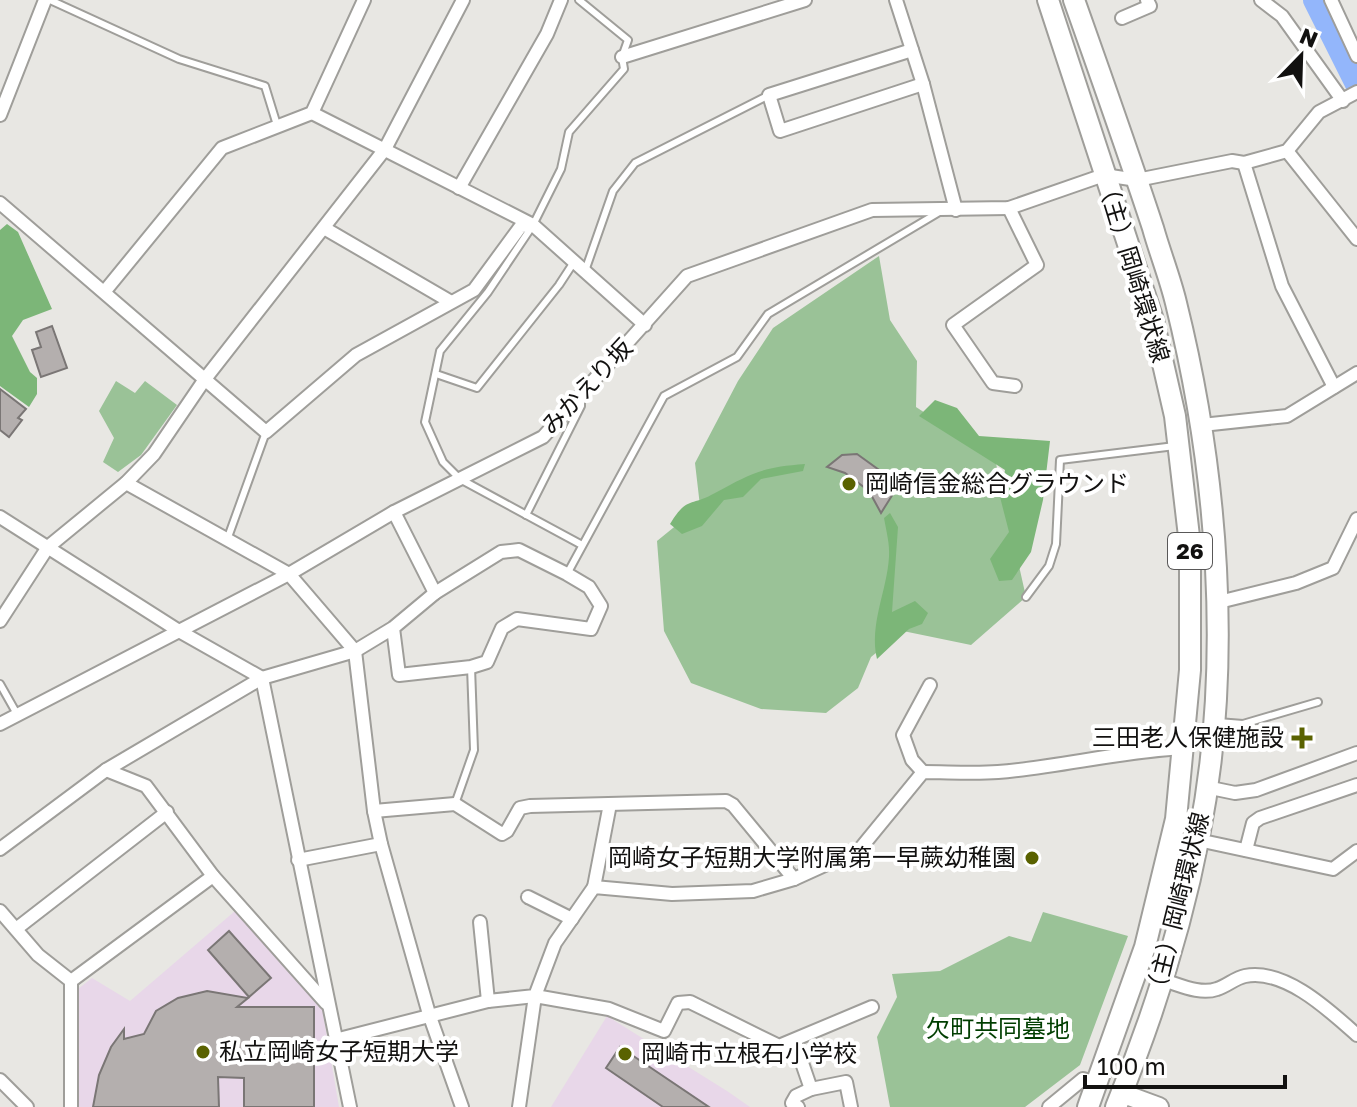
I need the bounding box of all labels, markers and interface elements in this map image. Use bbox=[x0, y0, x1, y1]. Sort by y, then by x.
north arrow bbox=[1261, 16, 1341, 96]
text: N bbox=[1296, 21, 1322, 53]
street label: （主）岡崎環状線 bbox=[1093, 174, 1176, 366]
street label: みかえり坂 bbox=[534, 332, 637, 440]
place label: 岡崎信金総合グラウンド bbox=[865, 468, 1129, 497]
marker: 岡崎信金総合グラウンド bbox=[840, 475, 858, 493]
road number: 26 bbox=[1168, 533, 1212, 569]
place label: 三田老人保健施設 bbox=[1092, 722, 1284, 751]
marker: 三田老人保健施設 bbox=[1291, 727, 1313, 749]
street label: （主）岡崎環状線 bbox=[1139, 809, 1214, 1002]
place label: 岡崎女子短期大学附属第一早蕨幼稚園 bbox=[608, 842, 1016, 871]
marker: 岡崎女子短期大学附属第一早蕨幼稚園 bbox=[1023, 849, 1041, 867]
park label: 欠町共同墓地 bbox=[926, 1013, 1070, 1042]
place label: 私立岡崎女子短期大学 bbox=[219, 1036, 459, 1065]
place label: 岡崎市立根石小学校 bbox=[641, 1038, 857, 1067]
scale bar bbox=[1085, 1039, 1285, 1089]
marker: 私立岡崎女子短期大学 bbox=[194, 1043, 212, 1061]
marker: 岡崎市立根石小学校 bbox=[616, 1045, 634, 1063]
text: 100 m bbox=[1097, 1051, 1166, 1080]

